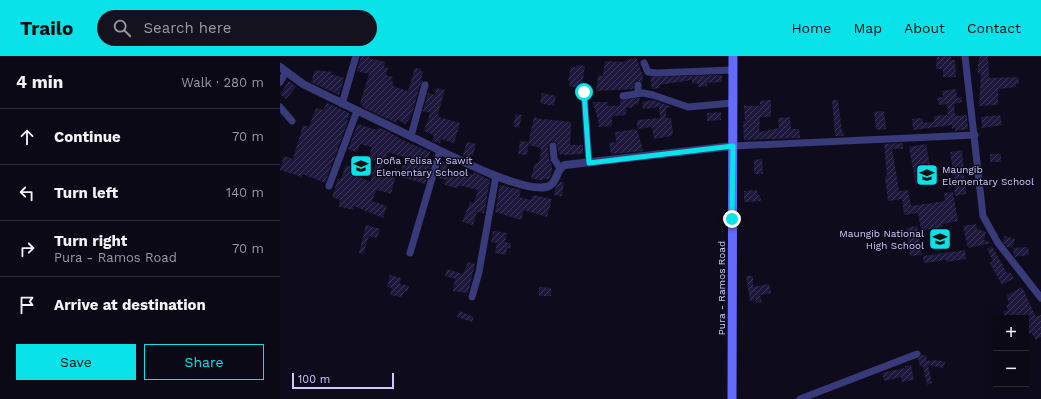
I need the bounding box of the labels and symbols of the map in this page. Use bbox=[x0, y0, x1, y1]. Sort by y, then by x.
route start bbox=[575, 83, 593, 101]
school or university icon: Doña Felisa Y. Sawit Elementary School bbox=[348, 153, 374, 179]
place label: Doña Felisa Y. Sawit Elementary School bbox=[376, 155, 473, 178]
school or university icon: Maungib Elementary School bbox=[914, 162, 940, 188]
place label: Maungib Elementary School bbox=[942, 164, 1034, 187]
route end bbox=[723, 210, 741, 228]
school or university icon: Maungib National High School bbox=[927, 226, 953, 252]
place label: Maungib National High School bbox=[839, 228, 924, 251]
street label: Pura - Ramos Road bbox=[716, 241, 727, 335]
scale bar bbox=[292, 371, 394, 390]

